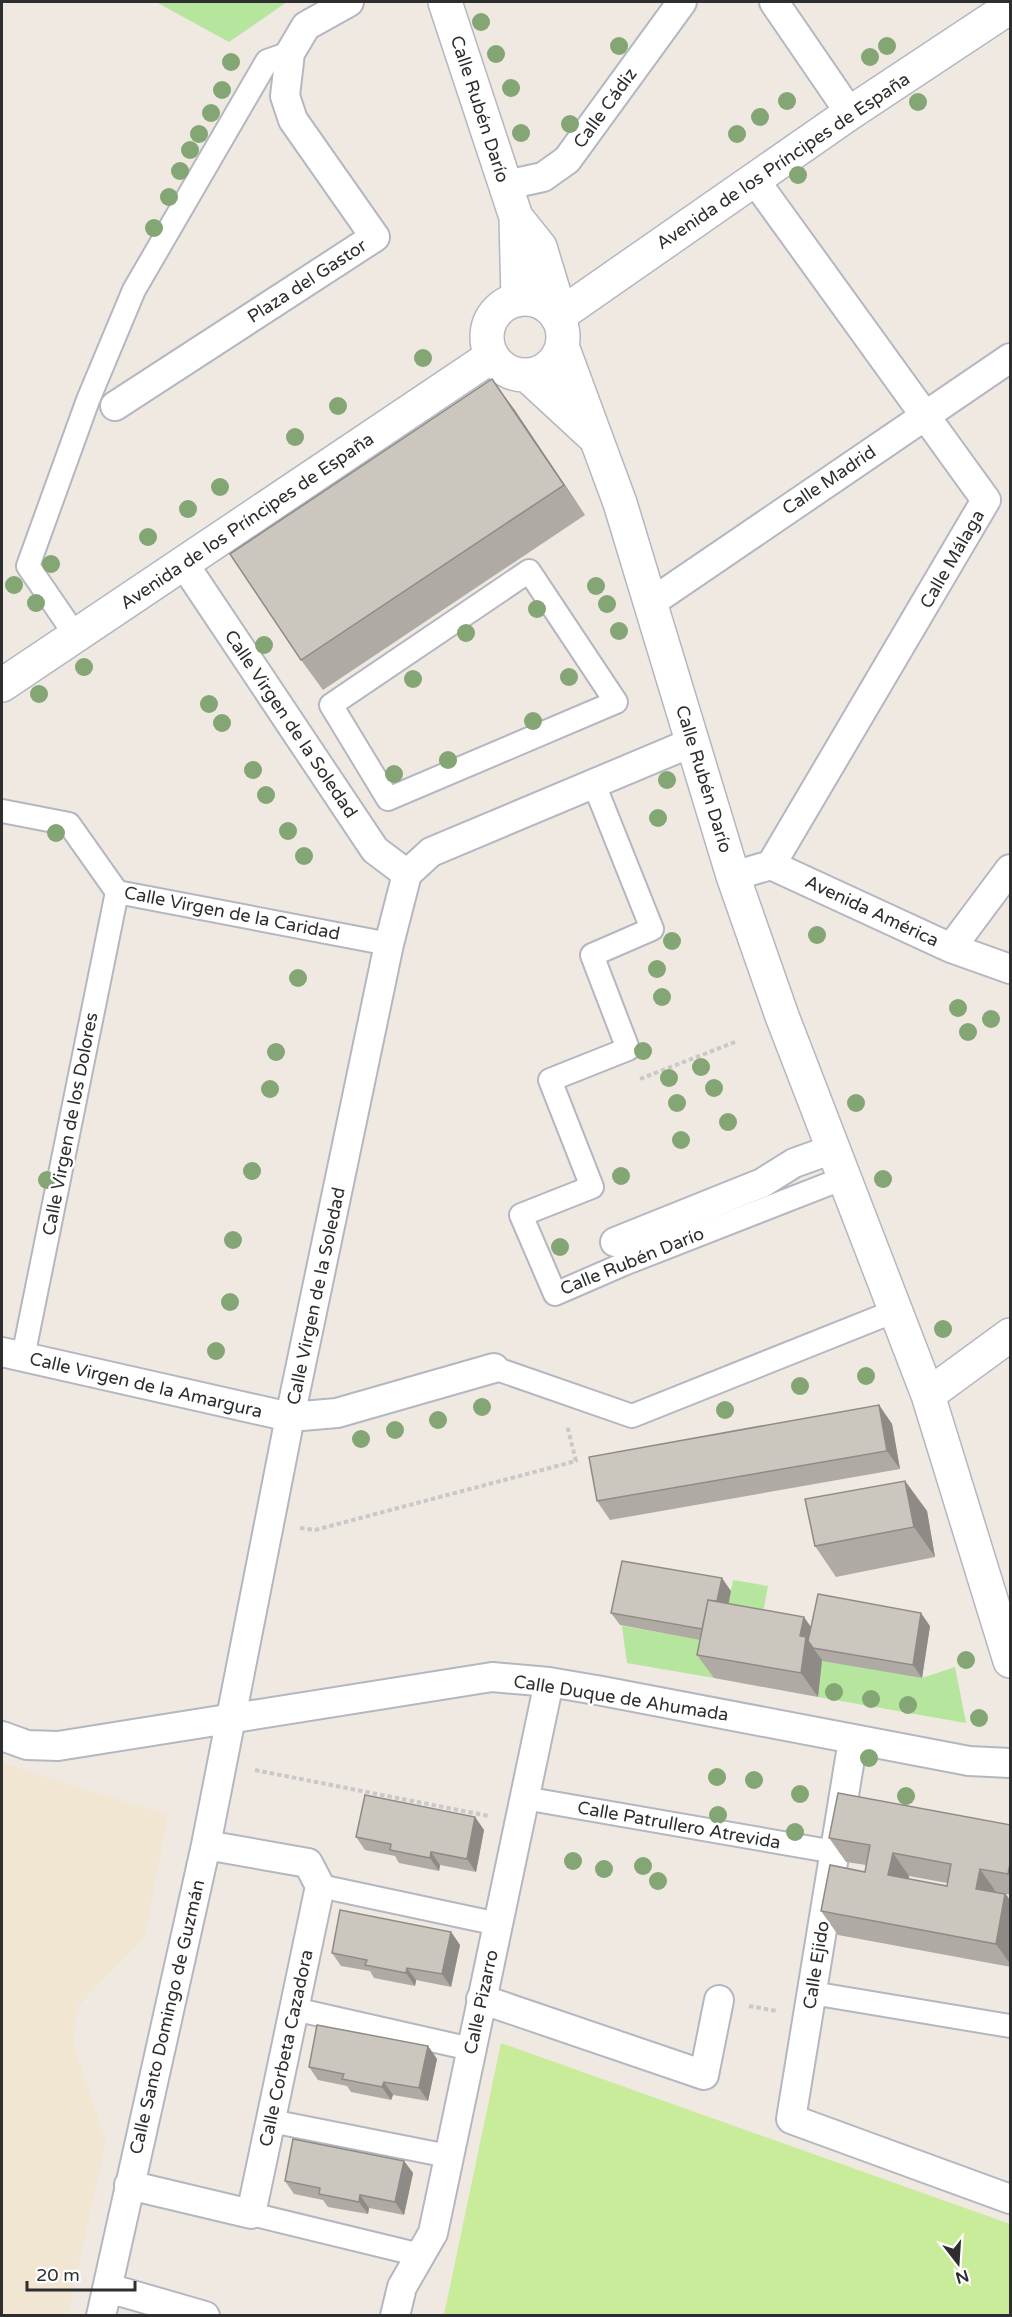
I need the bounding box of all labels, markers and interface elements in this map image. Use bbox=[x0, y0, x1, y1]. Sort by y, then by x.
street label: Calle Rubén Darío bbox=[446, 33, 514, 185]
street label: Calle Cádiz bbox=[569, 64, 642, 152]
street label: Avenida de los Príncipes de España bbox=[652, 68, 914, 254]
street label: Plaza del Gastor bbox=[243, 234, 371, 328]
street label: Avenida de los Príncipes de España bbox=[116, 428, 378, 614]
street label: Calle Madrid bbox=[778, 441, 880, 519]
street label: Calle Málaga bbox=[915, 506, 989, 612]
street label: Calle Virgen de la Soledad bbox=[220, 626, 362, 822]
street label: Calle Rubén Darío bbox=[671, 703, 737, 856]
street label: Avenida América bbox=[802, 870, 942, 952]
street label: Calle Virgen de la Caridad bbox=[122, 881, 342, 945]
street label: Calle Virgen de los Dolores bbox=[38, 1010, 102, 1238]
street label: Calle Virgen de la Soledad bbox=[282, 1185, 350, 1407]
street label: Calle Rubén Darío bbox=[557, 1222, 707, 1300]
street label: Calle Virgen de la Amargura bbox=[27, 1347, 265, 1423]
street label: Calle Duque de Ahumada bbox=[512, 1670, 730, 1726]
street label: Calle Patrullero Atrevida bbox=[576, 1796, 782, 1854]
street label: Calle Santo Domingo de Guzmán bbox=[125, 1878, 209, 2156]
street label: Calle Ejido bbox=[798, 1919, 834, 2011]
street label: Calle Corbeta Cazadora bbox=[254, 1948, 318, 2148]
street label: Calle Pizarro bbox=[459, 1948, 503, 2056]
north arrow bbox=[928, 2233, 988, 2293]
scale bar bbox=[27, 2254, 135, 2292]
text: 20 m bbox=[36, 2264, 80, 2286]
text: N bbox=[953, 2265, 971, 2288]

